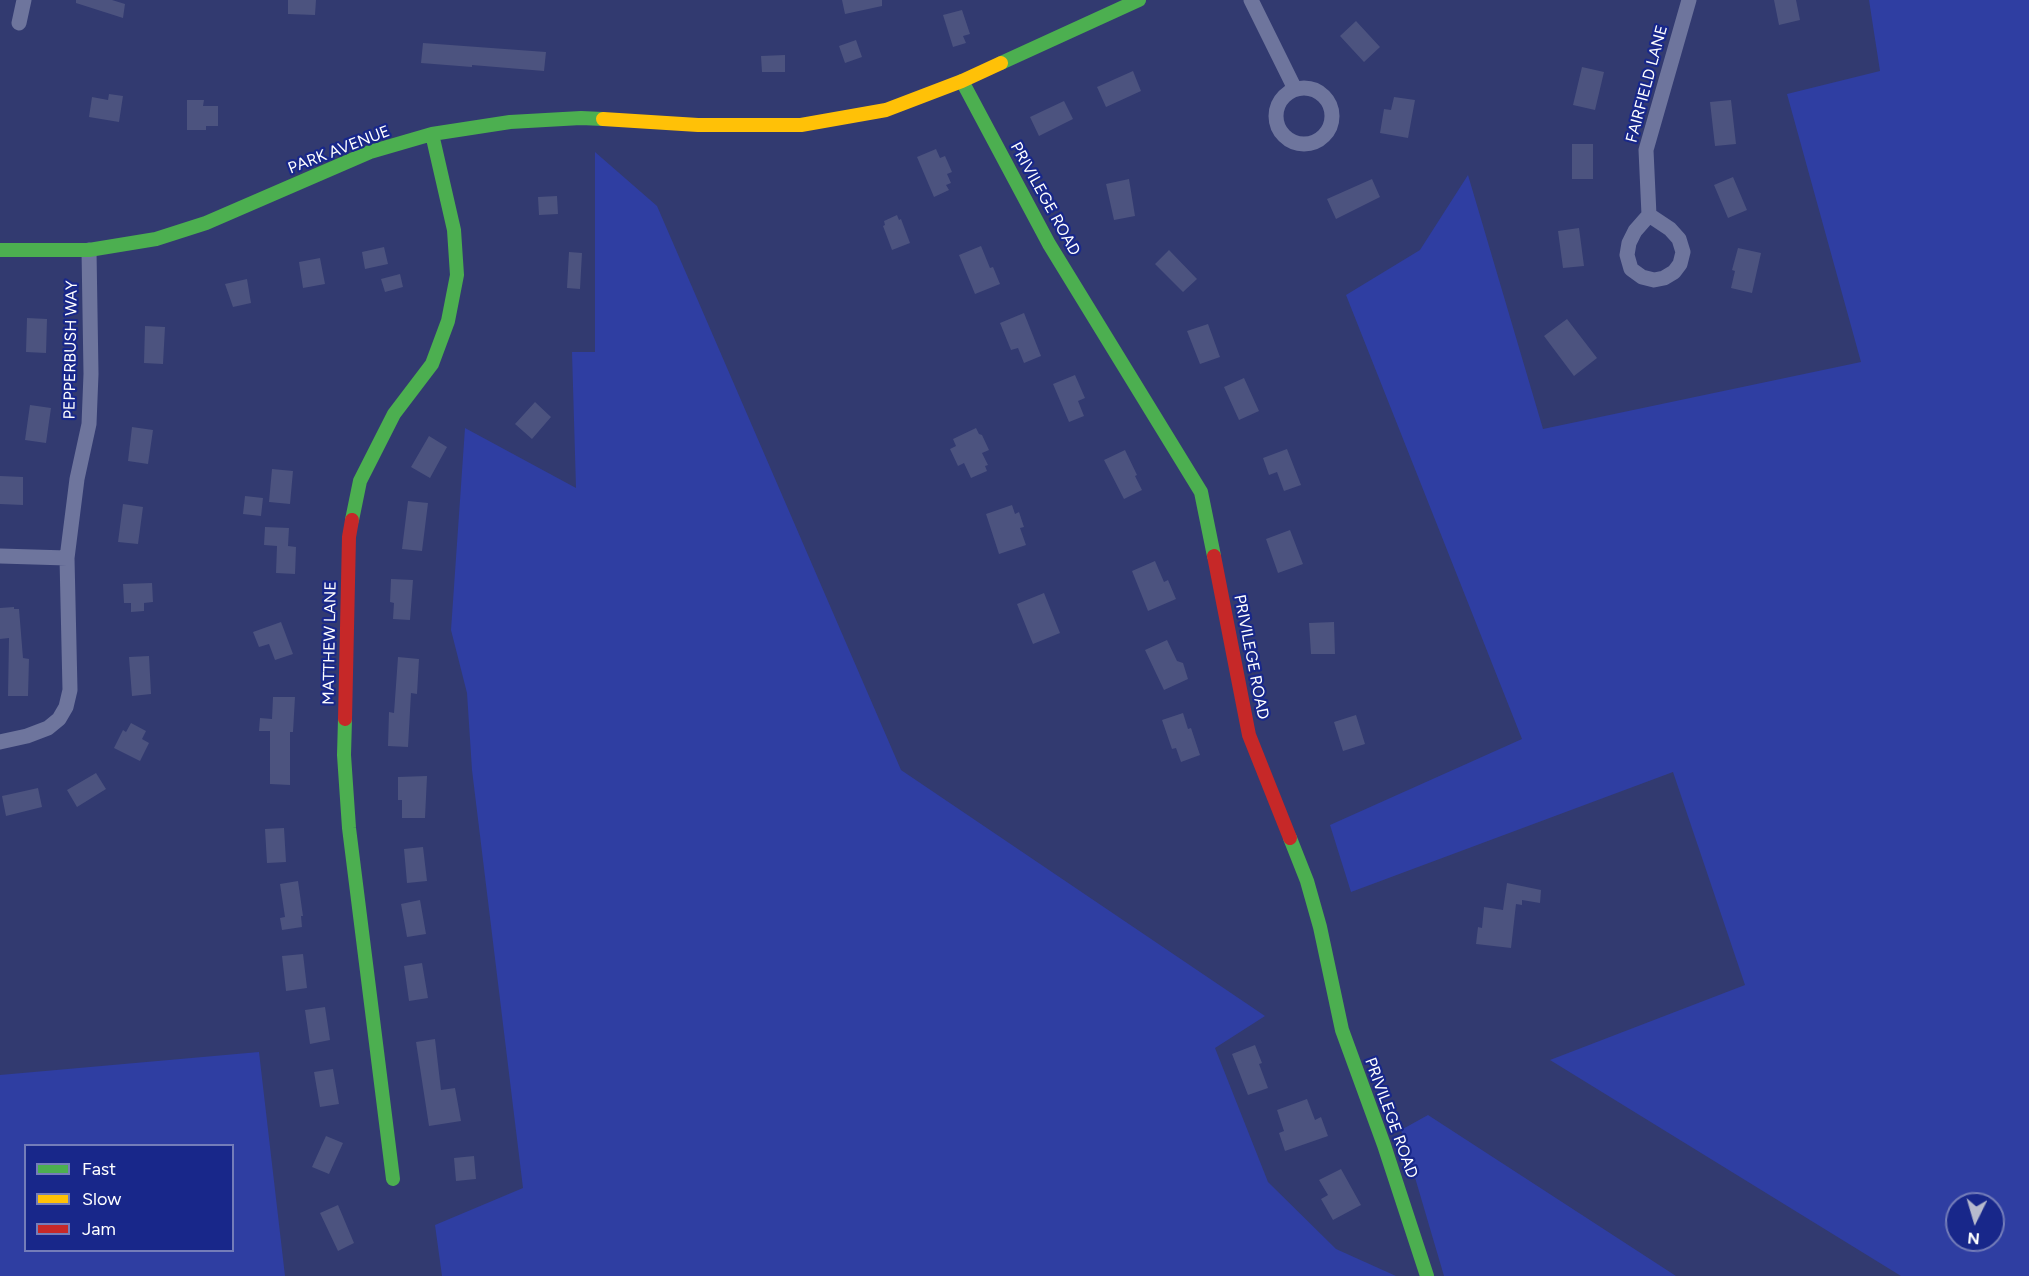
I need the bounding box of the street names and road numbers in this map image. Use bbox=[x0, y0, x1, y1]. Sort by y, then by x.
street label: FAIRFIELD LANE bbox=[1622, 23, 1672, 145]
street label: PARK AVENUE bbox=[285, 122, 393, 178]
street label: PRIVILEGE ROAD bbox=[1006, 139, 1084, 259]
street label: PEPPERBUSH WAY bbox=[60, 280, 82, 420]
street label: MATTHEW LANE bbox=[319, 581, 341, 705]
street label: PRIVILEGE ROAD bbox=[1229, 593, 1273, 721]
street label: PRIVILEGE ROAD bbox=[1360, 1055, 1422, 1181]

